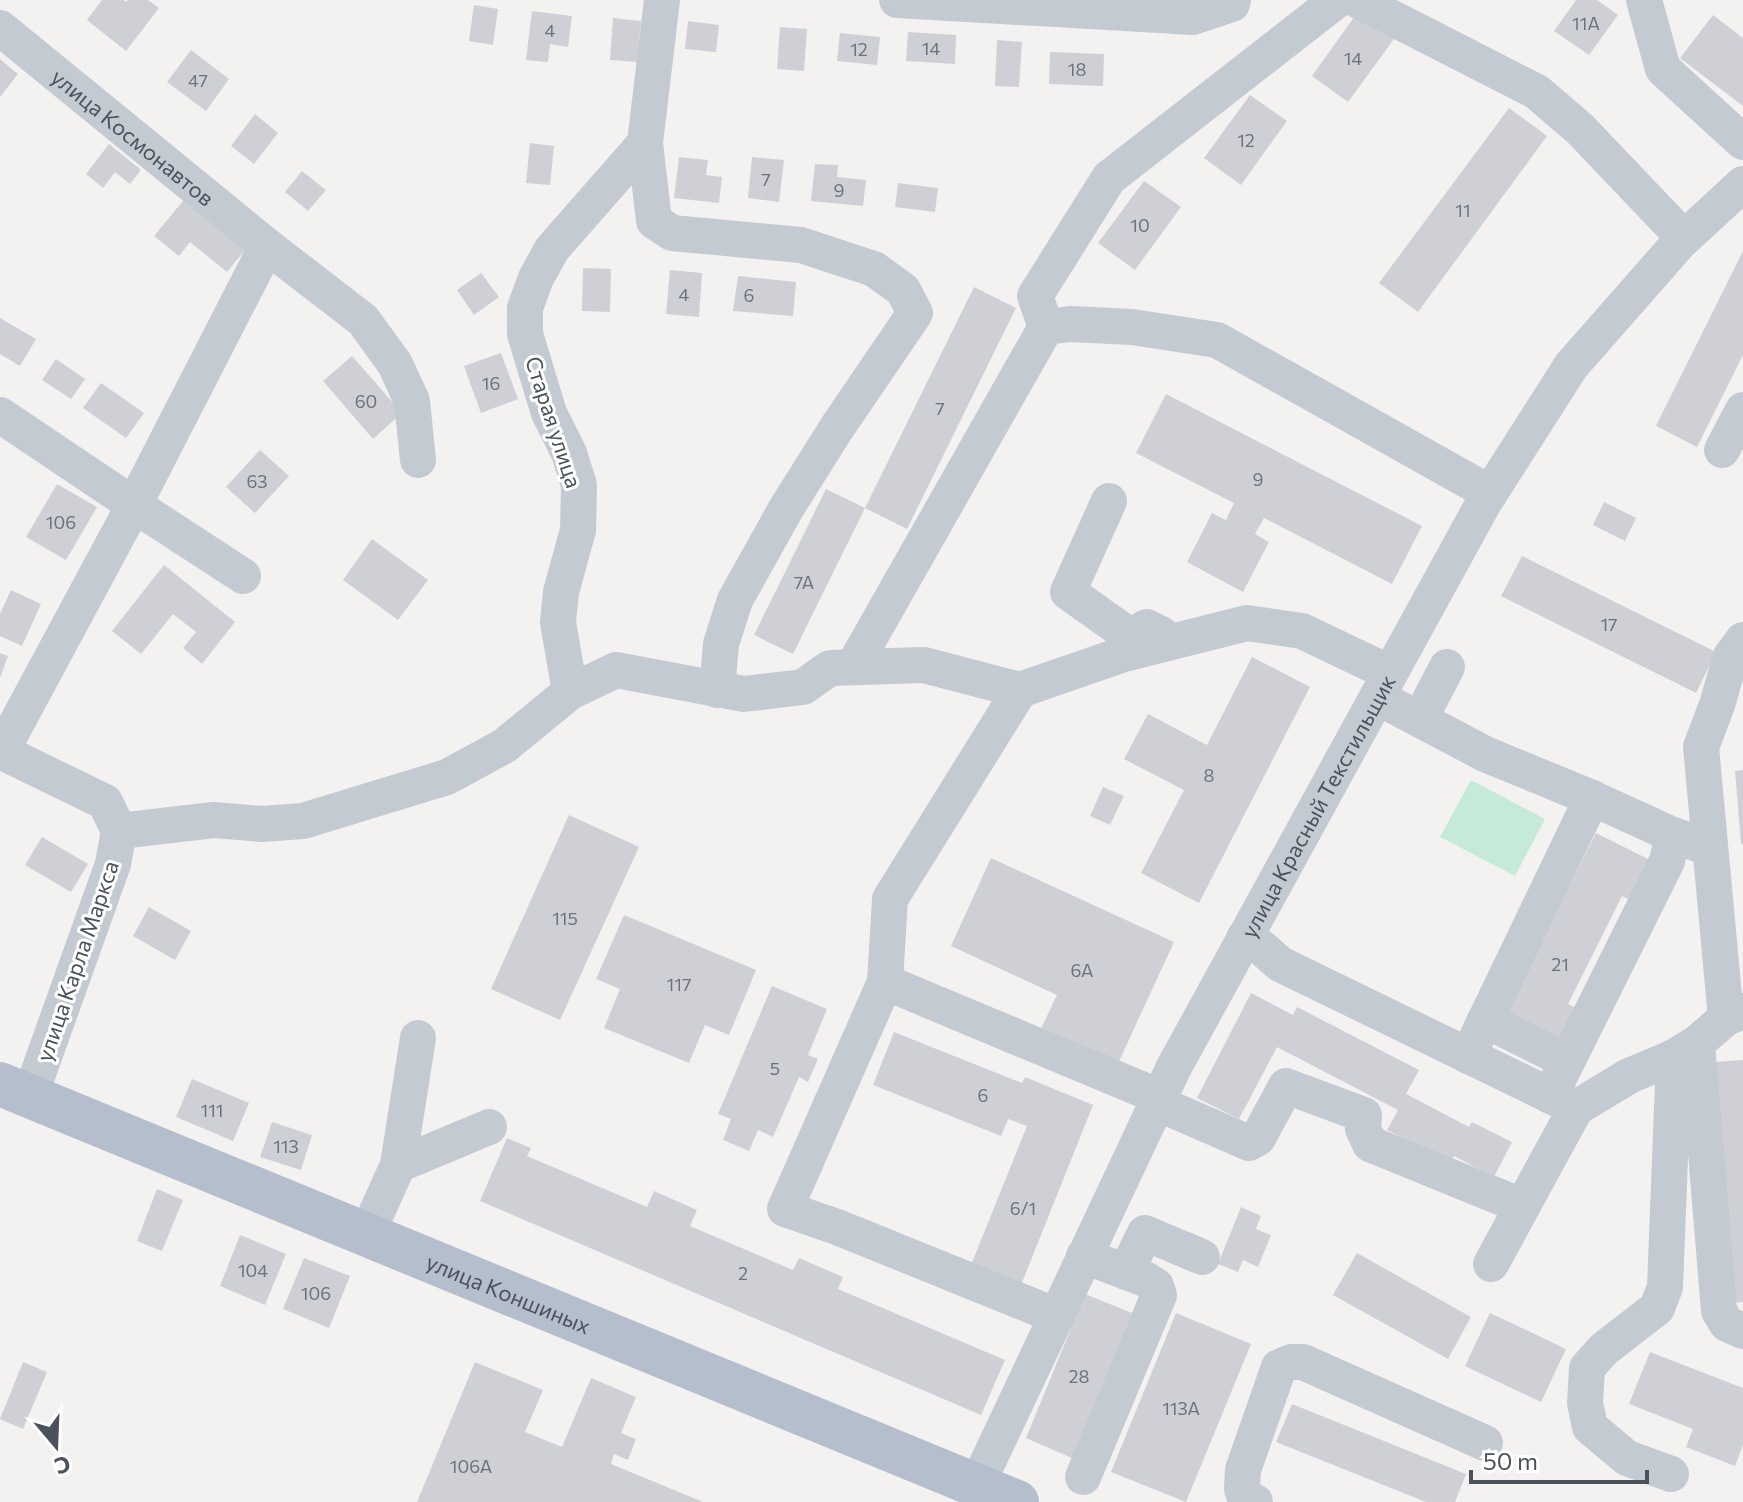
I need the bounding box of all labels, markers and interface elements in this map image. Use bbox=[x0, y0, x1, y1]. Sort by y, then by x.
house number: 11А bbox=[1572, 12, 1600, 34]
house number: 4 bbox=[545, 19, 556, 41]
house number: 14 bbox=[922, 37, 940, 59]
house number: 12 bbox=[850, 38, 868, 60]
house number: 14 bbox=[1344, 47, 1362, 69]
house number: 18 bbox=[1068, 58, 1086, 80]
street label: улица Космонавтов bbox=[47, 62, 220, 211]
house number: 47 bbox=[188, 69, 208, 91]
house number: 12 bbox=[1237, 129, 1255, 151]
house number: 7 bbox=[761, 168, 771, 190]
house number: 9 bbox=[834, 179, 844, 201]
house number: 11 bbox=[1455, 199, 1471, 221]
house number: 10 bbox=[1130, 214, 1150, 236]
house number: 4 bbox=[679, 283, 690, 305]
house number: 6 bbox=[744, 284, 754, 306]
street label: Старая улица bbox=[520, 353, 588, 491]
house number: 16 bbox=[482, 372, 500, 394]
house number: 60 bbox=[355, 390, 377, 412]
house number: 7 bbox=[935, 397, 945, 419]
house number: 9 bbox=[1253, 468, 1263, 490]
house number: 63 bbox=[246, 470, 268, 492]
house number: 106 bbox=[46, 511, 76, 533]
house number: 7А bbox=[794, 571, 814, 593]
house number: 17 bbox=[1600, 613, 1618, 635]
street label: улица Красный Текстильщик bbox=[1234, 669, 1400, 942]
house number: 8 bbox=[1204, 764, 1215, 786]
street label: улица Карла Маркса bbox=[30, 857, 124, 1065]
house number: 115 bbox=[552, 907, 578, 929]
house number: 21 bbox=[1551, 953, 1569, 975]
house number: 6А bbox=[1071, 959, 1093, 981]
house number: 117 bbox=[667, 973, 691, 995]
house number: 5 bbox=[770, 1057, 780, 1079]
house number: 6 bbox=[978, 1084, 988, 1106]
house number: 111 bbox=[200, 1099, 224, 1121]
house number: 113 bbox=[273, 1135, 299, 1157]
house number: 6/1 bbox=[1010, 1197, 1036, 1219]
street label: улица Коншиных bbox=[423, 1247, 595, 1339]
house number: 104 bbox=[238, 1259, 268, 1281]
house number: 2 bbox=[738, 1262, 748, 1284]
house number: 106 bbox=[301, 1282, 331, 1304]
house number: 28 bbox=[1069, 1365, 1090, 1387]
house number: 113А bbox=[1162, 1397, 1200, 1419]
north arrow bbox=[16, 1406, 96, 1486]
scale bar bbox=[1471, 1434, 1647, 1484]
text: 50 m bbox=[1483, 1446, 1538, 1475]
text: С bbox=[51, 1450, 74, 1481]
house number: 106А bbox=[450, 1455, 492, 1477]

